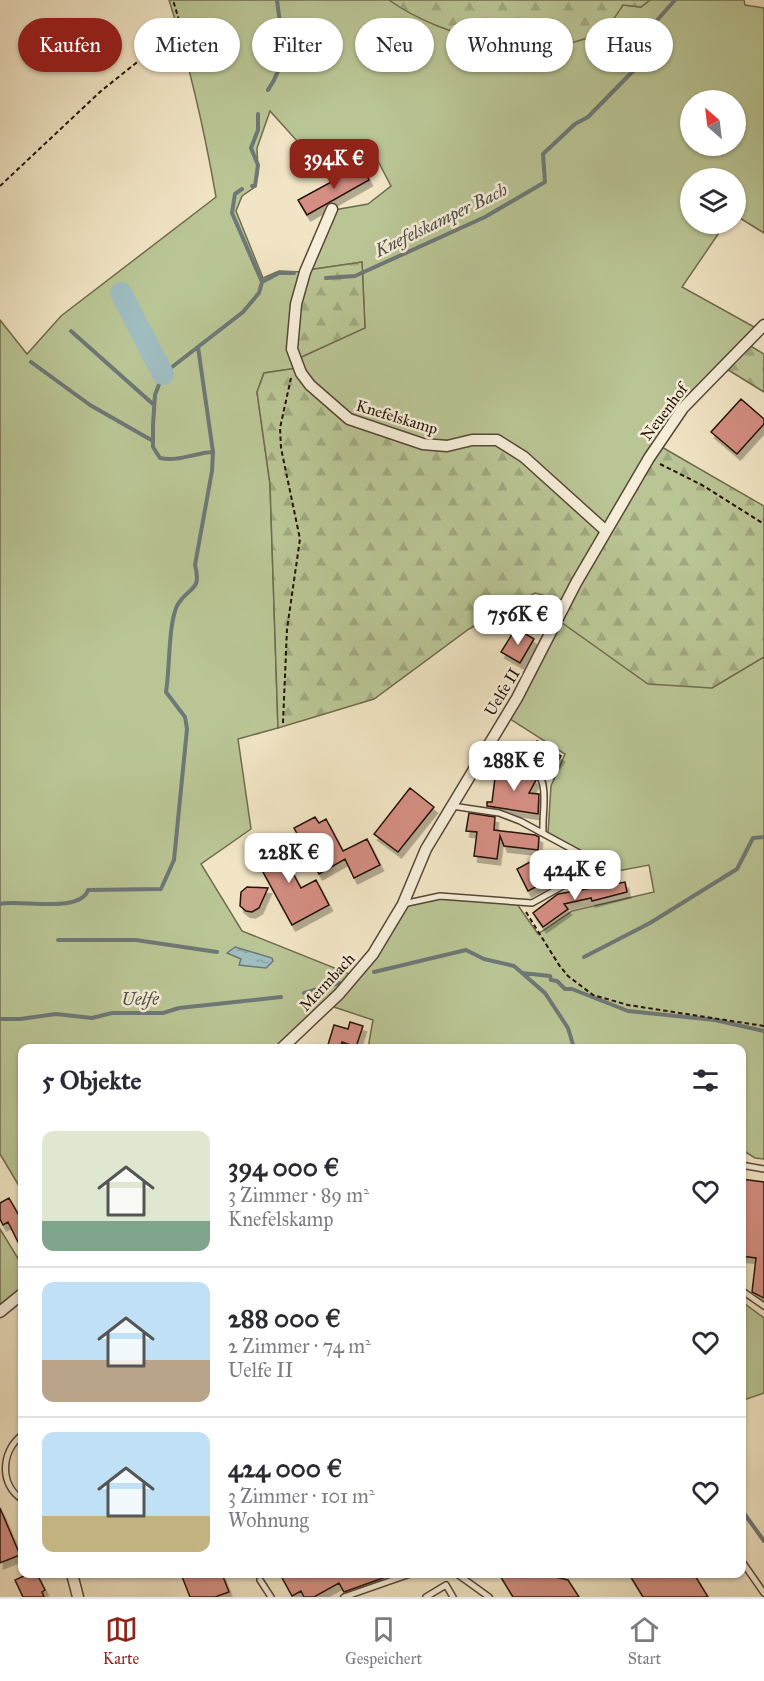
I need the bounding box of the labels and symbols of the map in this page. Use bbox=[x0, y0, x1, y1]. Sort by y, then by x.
north arrow bbox=[680, 90, 746, 156]
pin: 394K € bbox=[285, 139, 383, 190]
water label: Knefelskamper Bach bbox=[370, 178, 512, 263]
street label: Neuenhof bbox=[636, 378, 693, 444]
street label: Knefelskamp bbox=[354, 396, 440, 438]
pin: 756K € bbox=[469, 595, 567, 646]
street label: Uelfe II bbox=[480, 665, 524, 719]
pin: 288K € bbox=[465, 741, 563, 792]
pin: 228K € bbox=[240, 833, 338, 884]
pin: 424K € bbox=[526, 850, 624, 901]
street label: Mermbach bbox=[295, 949, 359, 1015]
water label: Uelfe bbox=[121, 988, 160, 1010]

